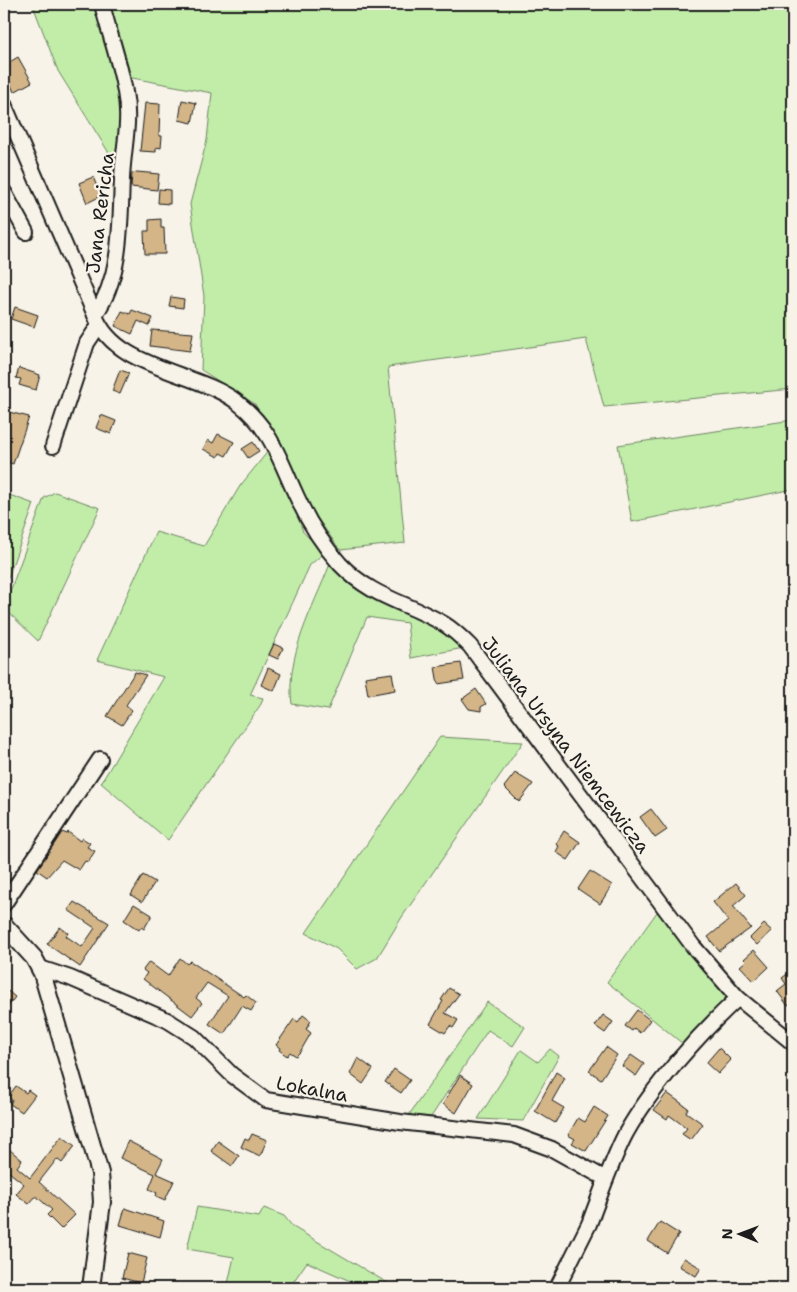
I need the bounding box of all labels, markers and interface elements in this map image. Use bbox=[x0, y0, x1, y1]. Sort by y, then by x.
street label: Jana Rericha bbox=[80, 151, 120, 275]
street label: Juliana Ursyna Niemcewicza bbox=[476, 632, 656, 858]
street label: Lokalna bbox=[274, 1070, 350, 1108]
north arrow bbox=[714, 1210, 764, 1260]
text: N bbox=[718, 1228, 736, 1239]

